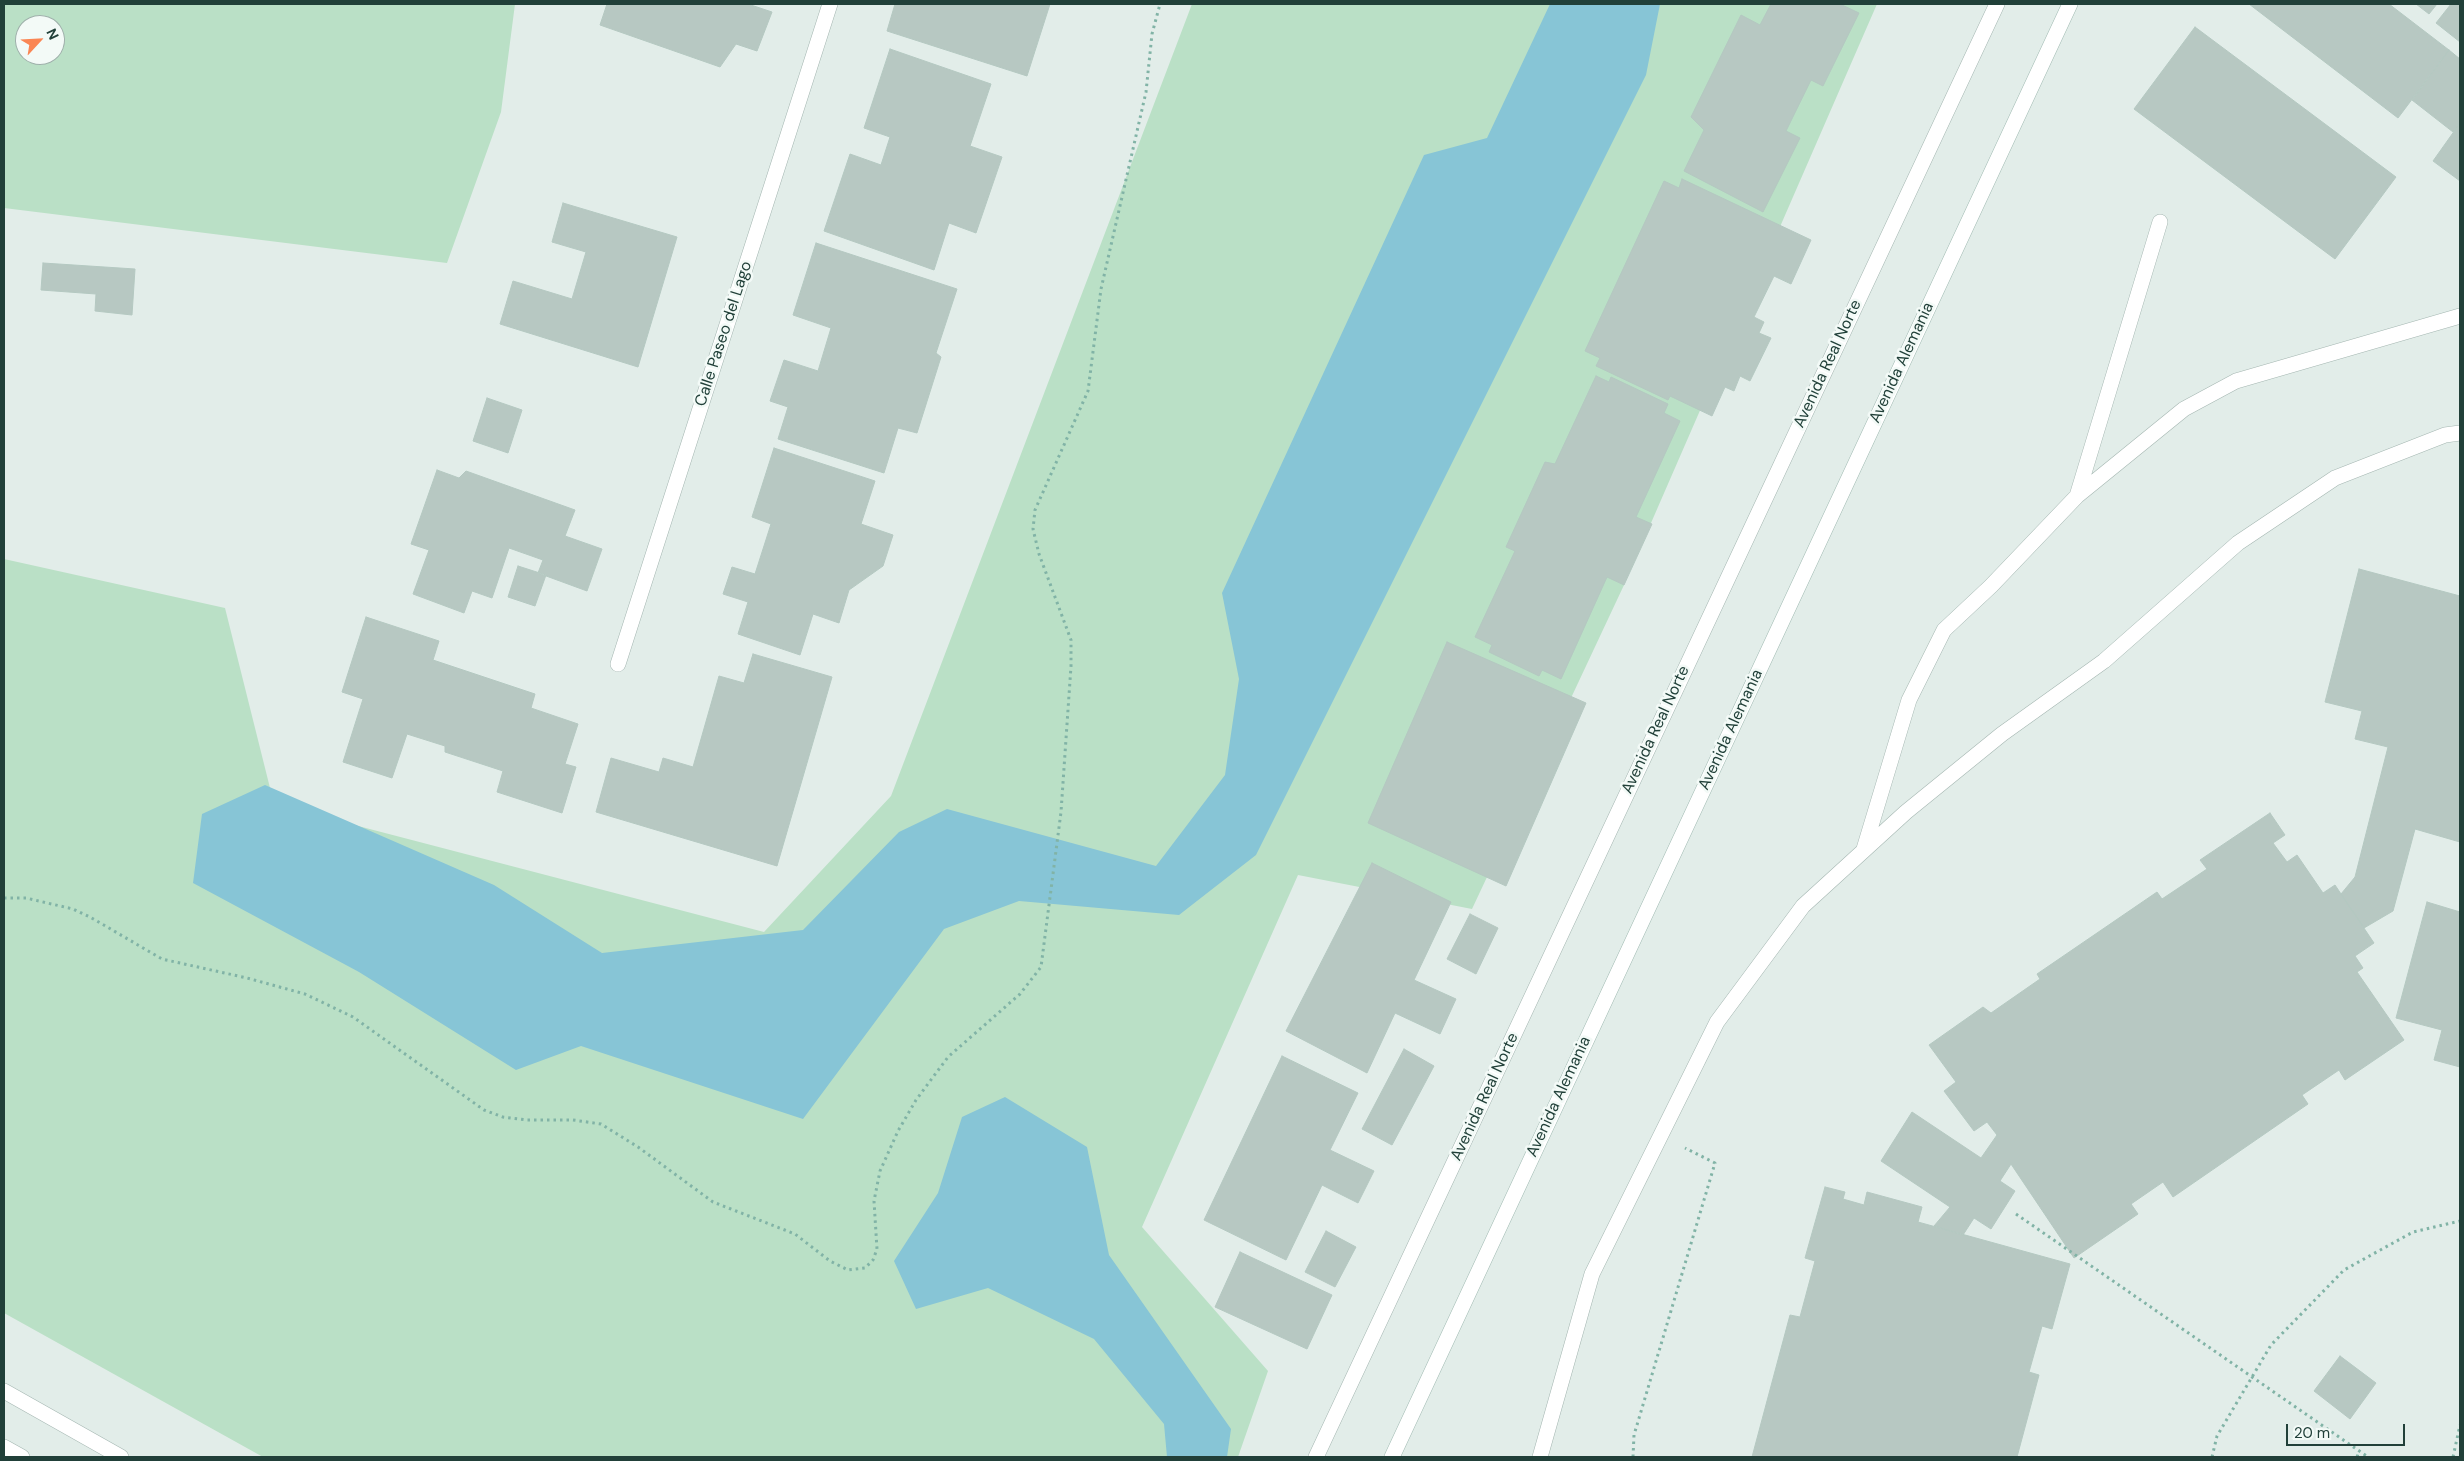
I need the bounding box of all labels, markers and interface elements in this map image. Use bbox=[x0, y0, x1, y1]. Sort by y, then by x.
north arrow bbox=[15, 15, 65, 65]
text: N bbox=[42, 26, 63, 43]
street label: Calle Paseo del Lago bbox=[691, 259, 757, 409]
street label: Avenida Real Norte bbox=[1790, 297, 1866, 431]
street label: Avenida Alemania bbox=[1866, 300, 1938, 426]
street label: Avenida Real Norte bbox=[1618, 663, 1694, 797]
street label: Avenida Alemania bbox=[1695, 667, 1767, 793]
street label: Avenida Real Norte bbox=[1447, 1030, 1523, 1164]
street label: Avenida Alemania bbox=[1523, 1034, 1595, 1160]
scale bar bbox=[2289, 1414, 2408, 1446]
text: 20 m bbox=[2294, 1423, 2330, 1443]

